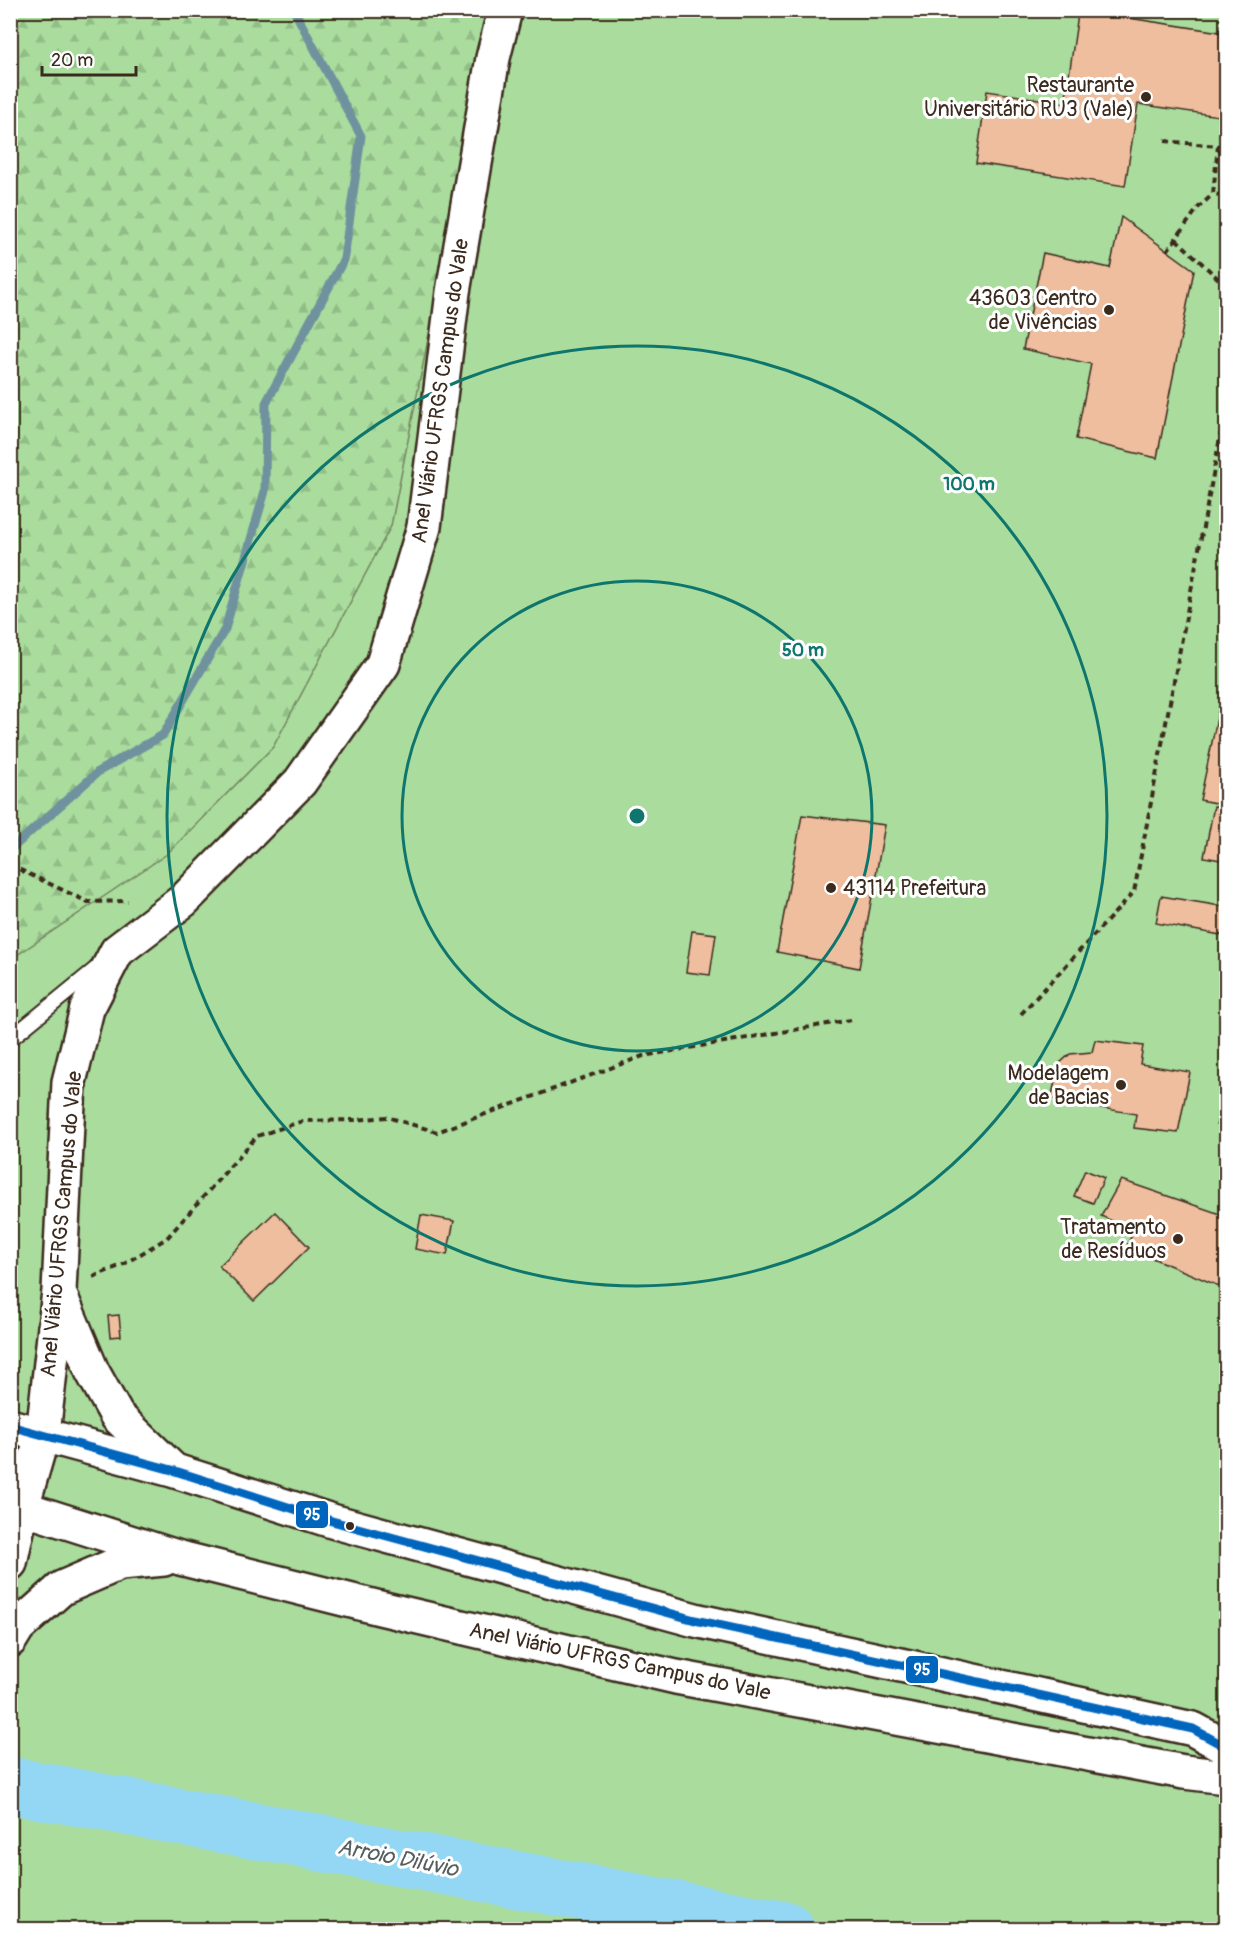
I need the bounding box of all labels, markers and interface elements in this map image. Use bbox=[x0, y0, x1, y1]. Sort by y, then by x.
scale bar bbox=[42, 39, 136, 77]
text: 20 m bbox=[51, 49, 93, 72]
place label: Restaurante Universitário RU3 (Vale) bbox=[924, 72, 1135, 123]
marker: Restaurante Universitário RU3 (Vale) bbox=[1139, 90, 1153, 104]
street label: Anel Viário UFRGS Campus do Vale bbox=[406, 236, 475, 545]
place label: 43603 Centro de Vivências bbox=[969, 285, 1098, 336]
marker: 43603 Centro de Vivências bbox=[1102, 303, 1116, 317]
text: 100 m bbox=[943, 473, 995, 496]
text: 50 m bbox=[782, 639, 824, 662]
centre of rings bbox=[627, 806, 647, 826]
place label: 43114 Prefeitura bbox=[843, 875, 986, 902]
marker: 43114 Prefeitura bbox=[824, 881, 838, 895]
place label: Modelagem de Bacias bbox=[1008, 1060, 1110, 1111]
street label: Anel Viário UFRGS Campus do Vale bbox=[35, 1069, 88, 1378]
marker: Modelagem de Bacias bbox=[1114, 1078, 1128, 1092]
place label: Tratamento de Resíduos bbox=[1060, 1214, 1167, 1265]
marker: Tratamento de Resíduos bbox=[1171, 1232, 1185, 1246]
line badge: 95 bbox=[295, 1500, 329, 1529]
text: 95 bbox=[304, 1505, 321, 1525]
unlabelled marker bbox=[344, 1520, 356, 1532]
street label: Anel Viário UFRGS Campus do Vale bbox=[467, 1616, 774, 1707]
line badge: 95 bbox=[905, 1655, 939, 1684]
text: 95 bbox=[914, 1660, 931, 1680]
water label: Arroio Dilúvio bbox=[335, 1833, 462, 1884]

